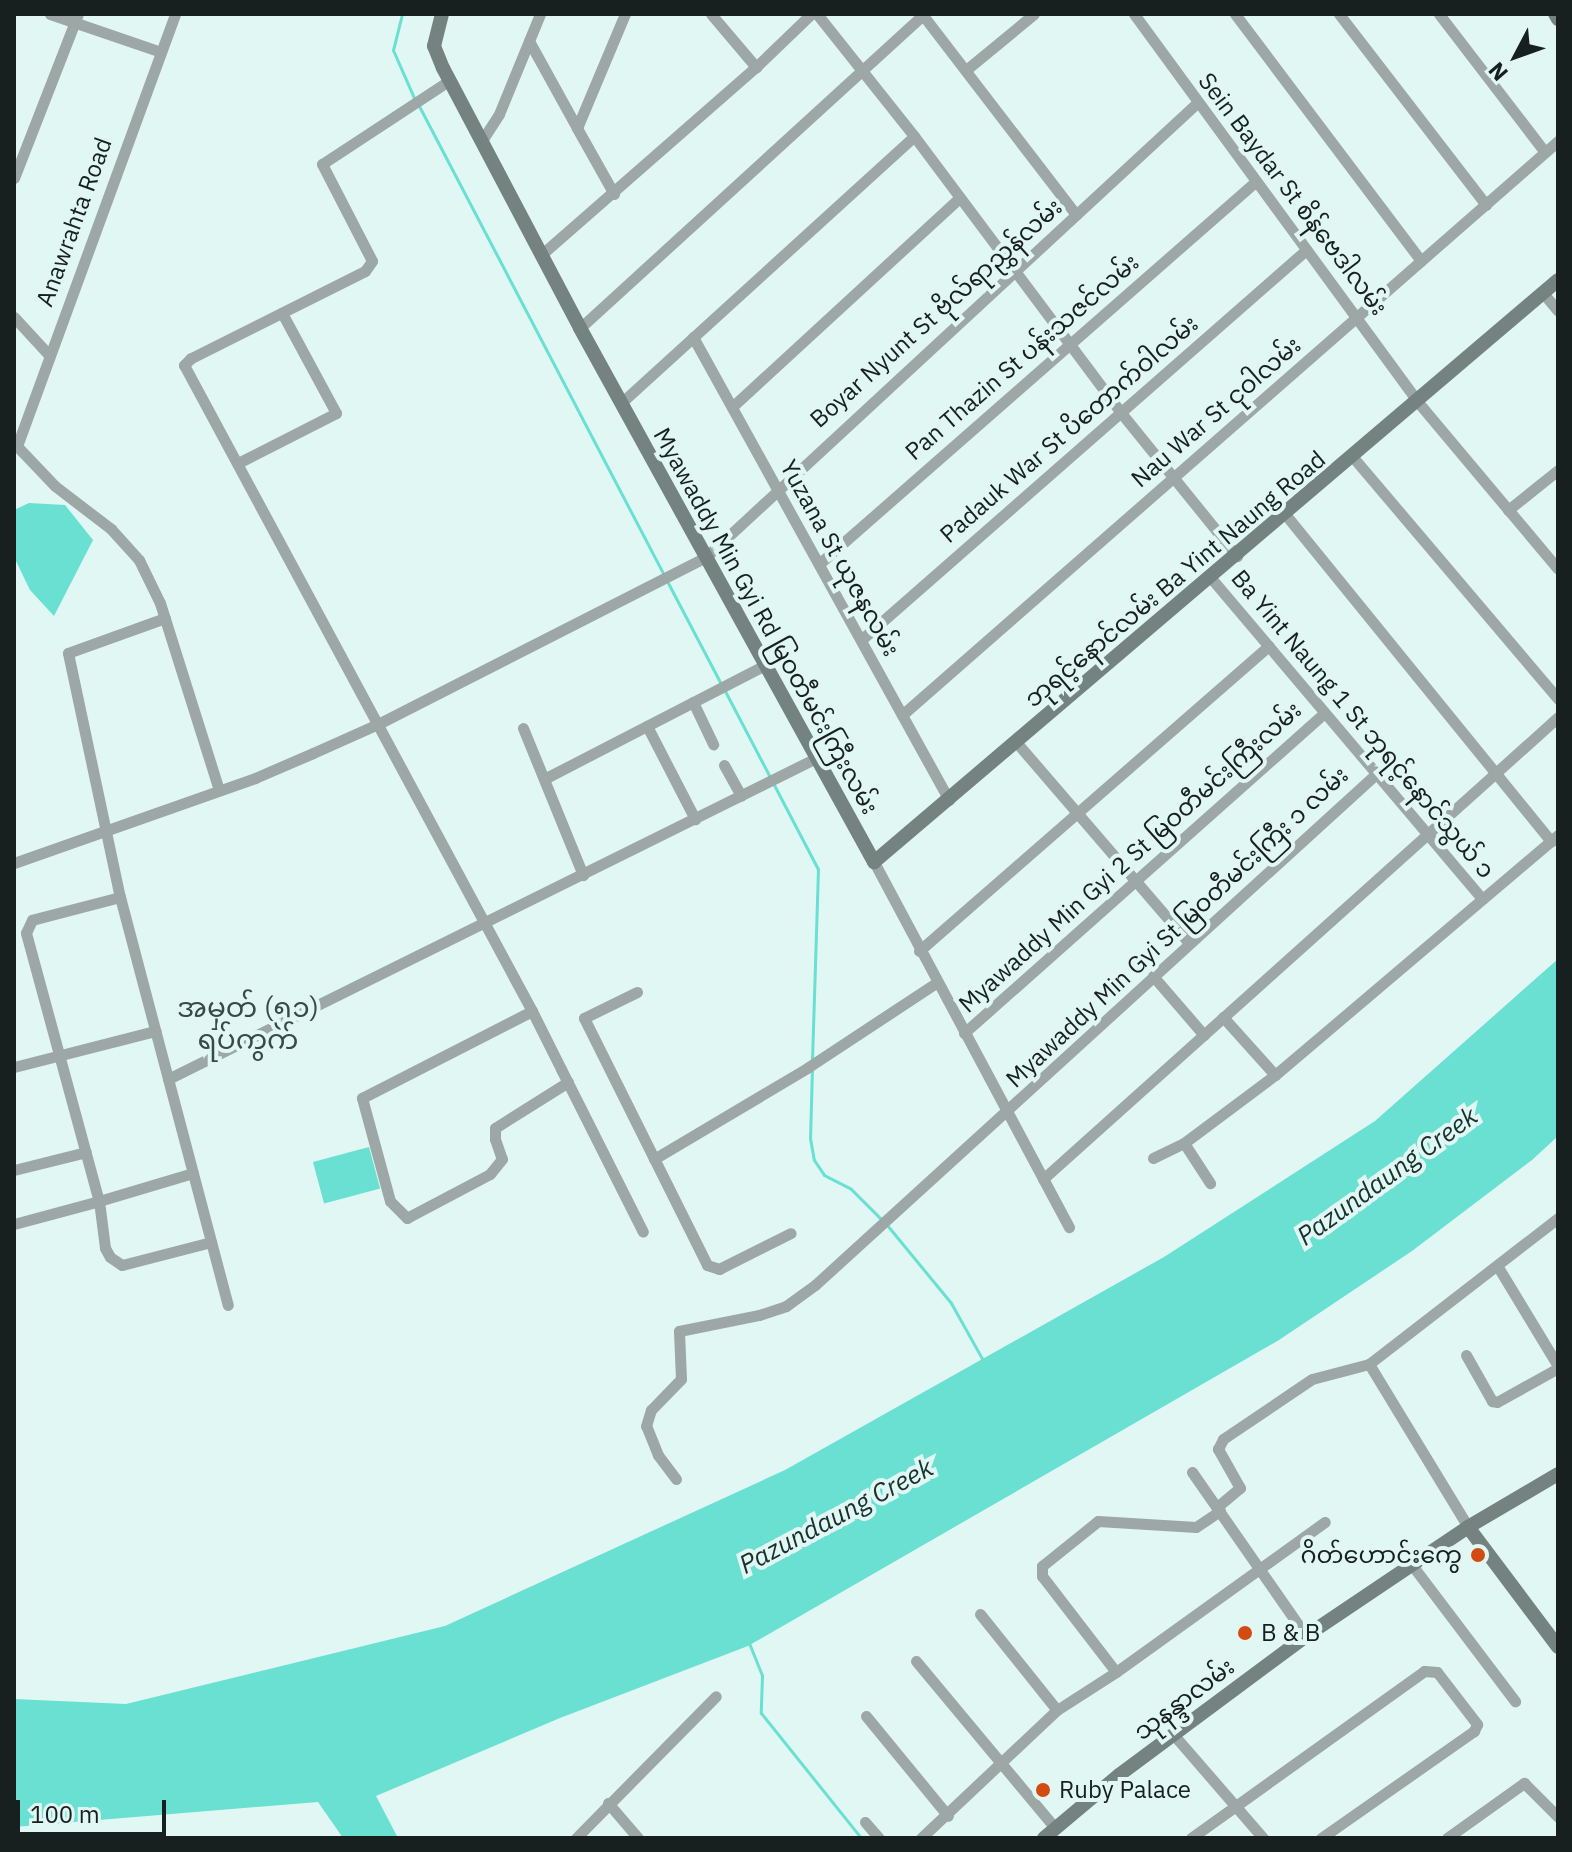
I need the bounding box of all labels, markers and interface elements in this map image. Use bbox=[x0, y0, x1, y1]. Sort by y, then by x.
north arrow bbox=[1476, 16, 1556, 96]
text: N bbox=[1481, 57, 1514, 88]
street label: Sein Baydar St စိန်ဗေဒါလမ်း bbox=[1192, 67, 1394, 321]
street label: Anawrahta Road bbox=[30, 134, 118, 310]
street label: Boyar Nyunt St ဗိုလ်ရာညွှန်လမ်း bbox=[804, 192, 1068, 434]
street label: Pan Thazin St ပန်းသဇင်လမ်း bbox=[899, 248, 1145, 466]
street label: Padauk War St ပိတောက်ဝါလမ်း bbox=[934, 309, 1204, 549]
street label: Nau War St ငုဝါလမ်း bbox=[1125, 331, 1307, 493]
street label: Myawaddy Min Gyi Rd မြဝတီမင်းကြီးလမ်း bbox=[647, 423, 885, 819]
street label: ဘုရင့်နောင်လမ်း Ba Yint Naung Road bbox=[1019, 445, 1331, 713]
street label: Yuzana St ယုဇနလမ်း bbox=[774, 455, 906, 661]
street label: Ba Yint Naung 1 St ဘုရင့်နောင်သွယ် ၁ bbox=[1225, 564, 1501, 884]
street label: Myawaddy Min Gyi 2 St မြဝတီမင်းကြီးလမ်း bbox=[953, 695, 1307, 1019]
street label: Myawaddy Min Gyi St မြဝတီမင်းကြီး ၁ လမ်း bbox=[1000, 761, 1354, 1093]
district label: အမှတ် (၅၁) ရပ်ကွက် bbox=[177, 990, 319, 1056]
water label: Pazundaung Creek bbox=[1291, 1100, 1483, 1252]
water label: Pazundaung Creek bbox=[734, 1452, 938, 1580]
place label: ဂိတ်ဟောင်းကွေ bbox=[1301, 1541, 1462, 1569]
marker: ဂိတ်ဟောင်းကွေ bbox=[1469, 1546, 1487, 1564]
place label: B & B bbox=[1261, 1619, 1320, 1647]
marker: B & B bbox=[1236, 1624, 1254, 1642]
street label: သုနန္ဒာလမ်း bbox=[1128, 1652, 1240, 1746]
place label: Ruby Palace bbox=[1059, 1776, 1191, 1804]
marker: Ruby Palace bbox=[1034, 1781, 1052, 1799]
scale bar bbox=[20, 1784, 170, 1834]
text: 100 m bbox=[30, 1798, 100, 1830]

